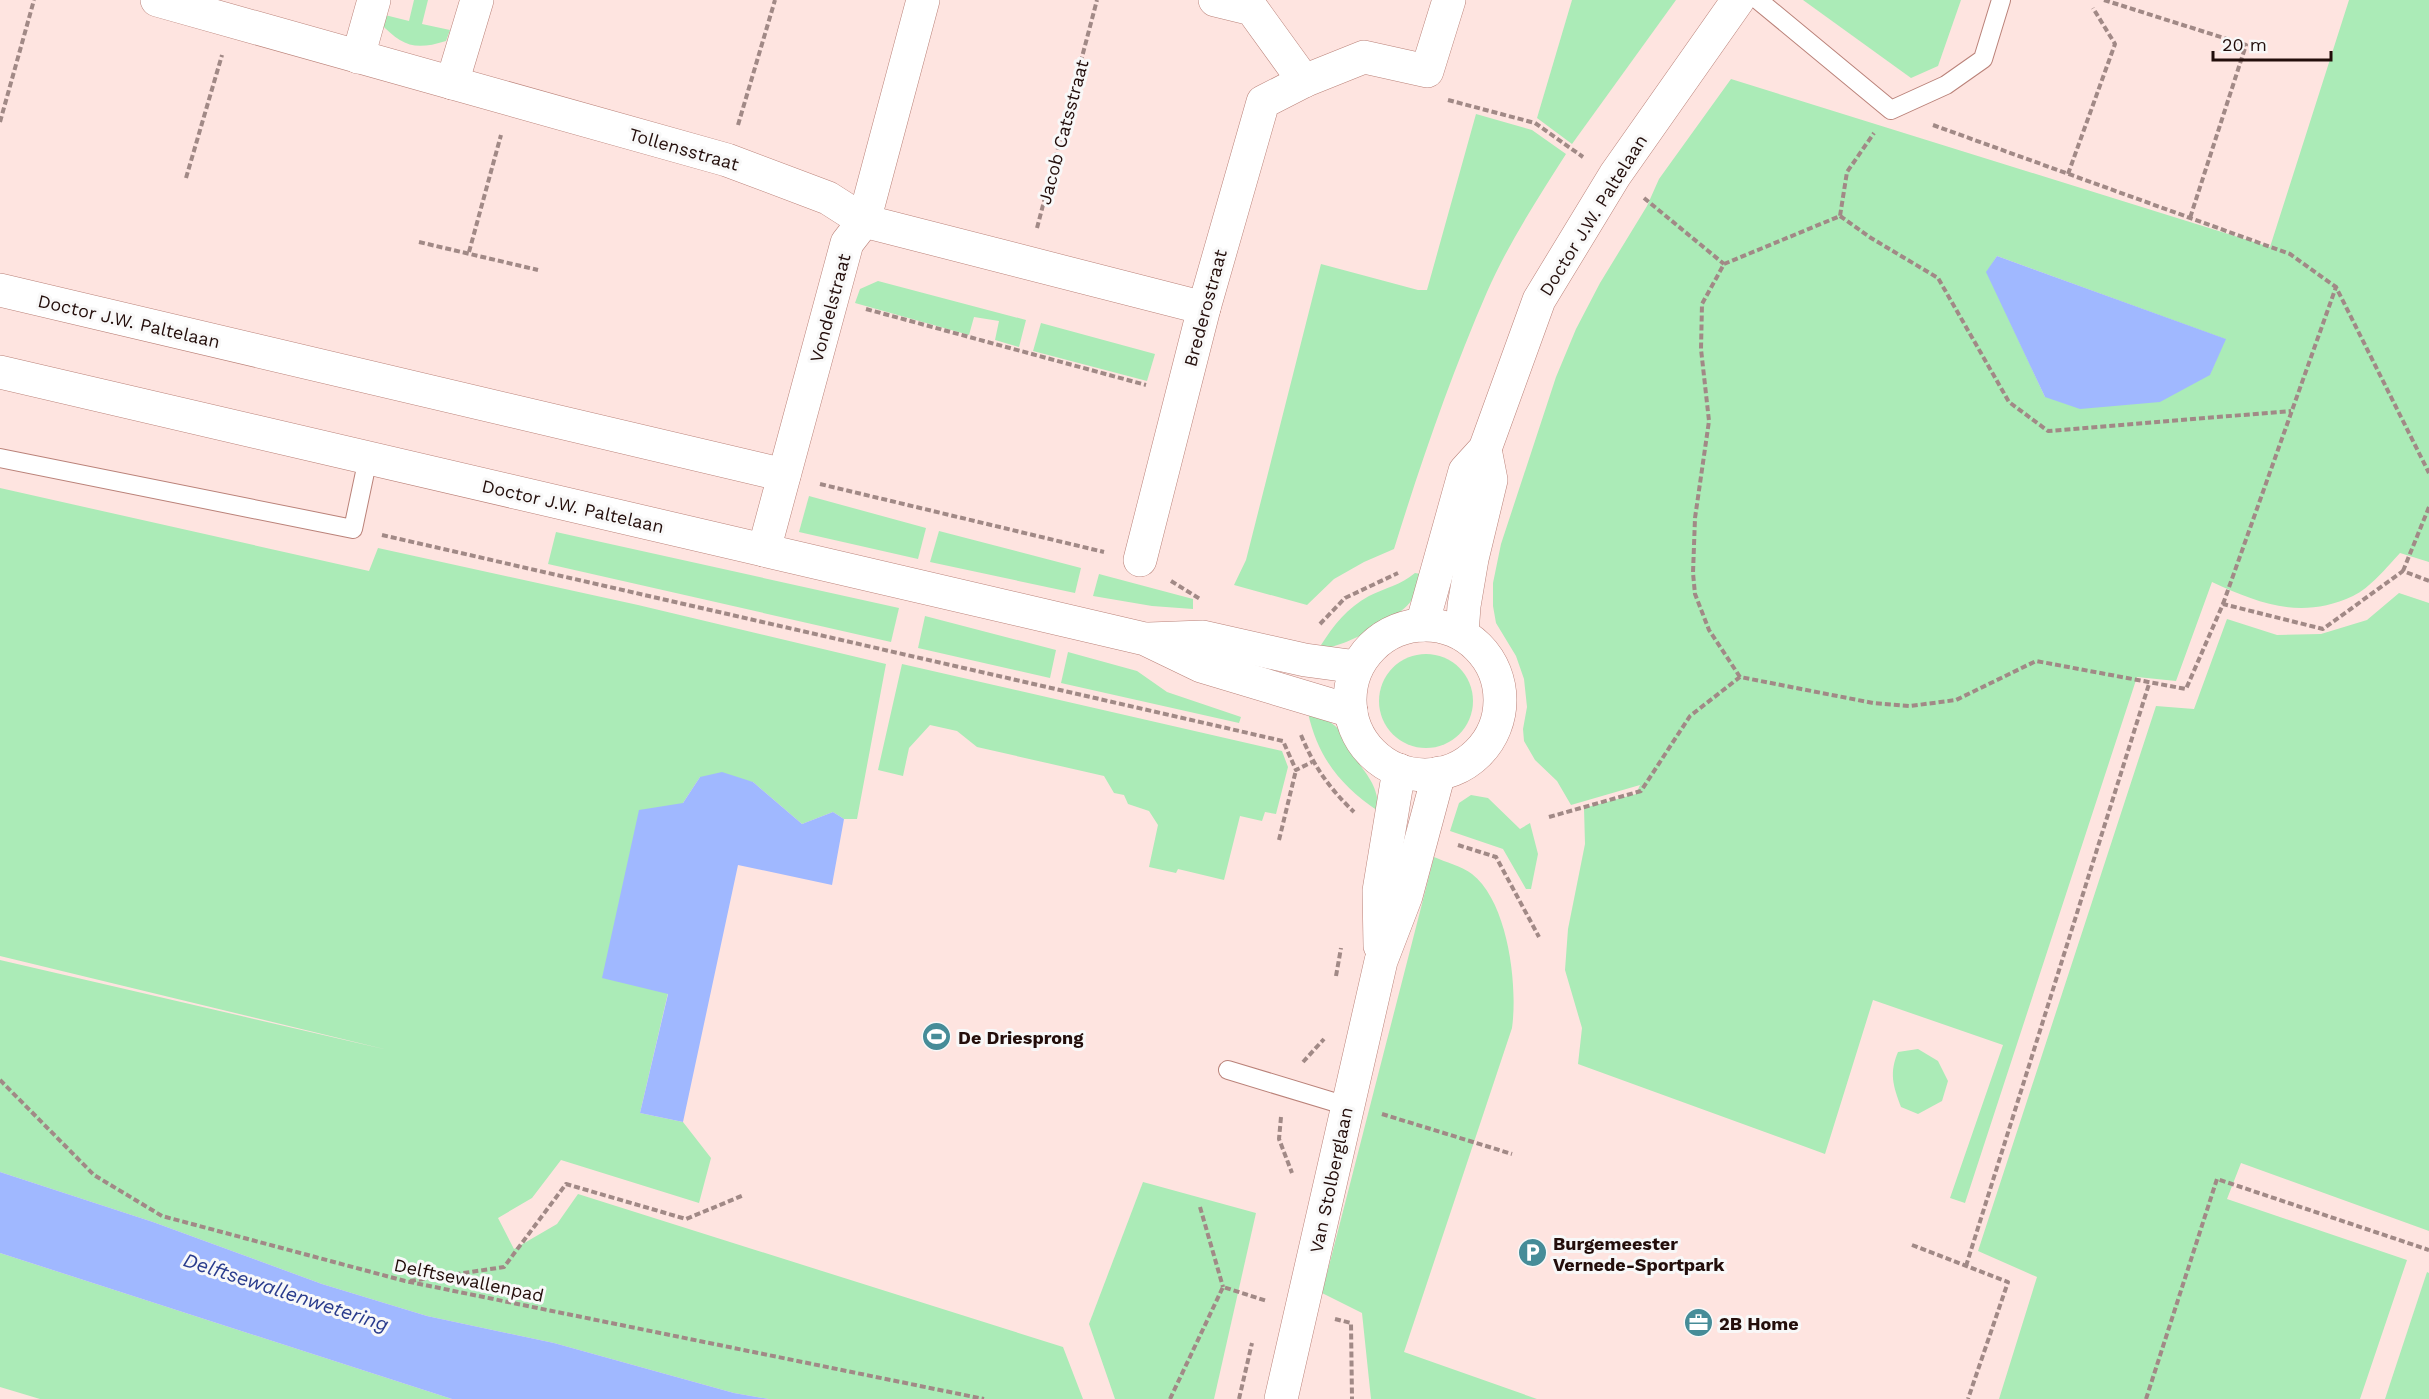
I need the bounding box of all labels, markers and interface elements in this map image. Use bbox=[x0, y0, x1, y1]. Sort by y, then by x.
scale bar bbox=[2213, 24, 2332, 62]
text: 20 m bbox=[2222, 34, 2267, 55]
street label: Jacob Catsstraat bbox=[1034, 57, 1093, 207]
street label: Tollensstraat bbox=[627, 123, 742, 175]
street label: Doctor J.W. Paltelaan bbox=[1535, 130, 1651, 300]
street label: Brederostraat bbox=[1179, 247, 1231, 369]
street label: Vondelstraat bbox=[805, 251, 855, 365]
street label: Doctor J.W. Paltelaan bbox=[36, 290, 222, 352]
street label: Doctor J.W. Paltelaan bbox=[480, 475, 666, 537]
sports icon: De Driesprong bbox=[921, 1021, 953, 1053]
place label: De Driesprong bbox=[958, 1027, 1084, 1048]
street label: Van Stolberglaan bbox=[1305, 1105, 1357, 1255]
place label: Burgemeester Vernede-Sportpark bbox=[1553, 1233, 1725, 1275]
parking icon: Burgemeester Vernede-Sportpark bbox=[1516, 1237, 1548, 1269]
water label: Delftsewallenwetering bbox=[180, 1247, 392, 1337]
street label: Delftsewallenpad bbox=[392, 1254, 546, 1306]
office icon: 2B Home bbox=[1682, 1307, 1714, 1339]
place label: 2B Home bbox=[1719, 1313, 1799, 1334]

